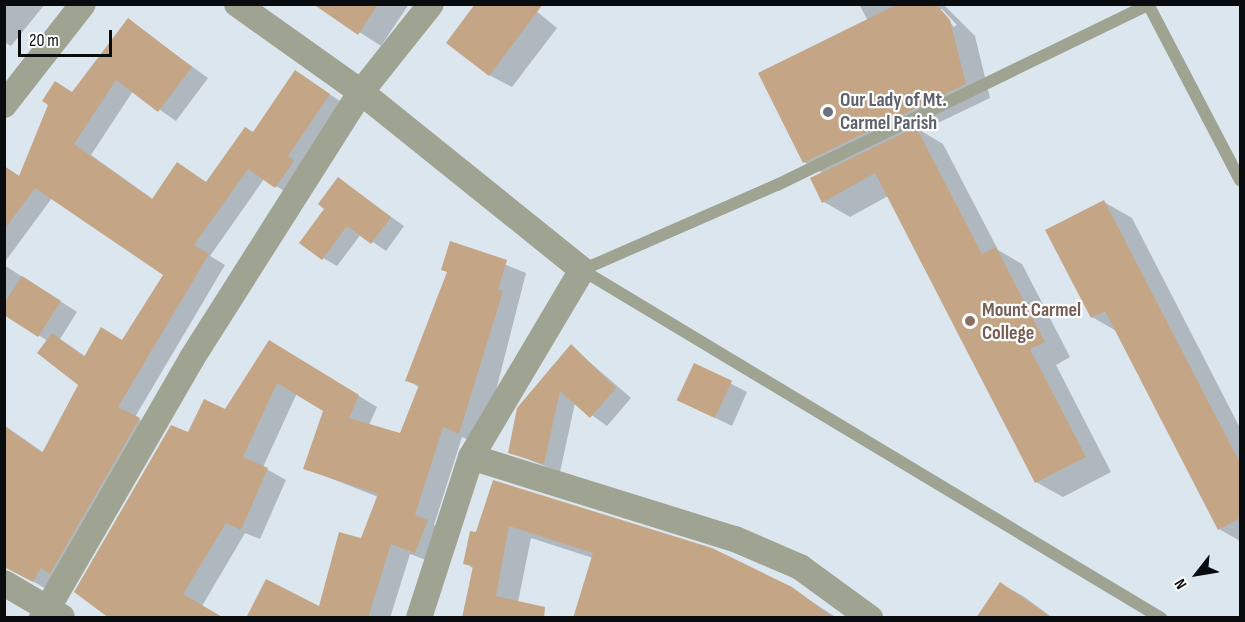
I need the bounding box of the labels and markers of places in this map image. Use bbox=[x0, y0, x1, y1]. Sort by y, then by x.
place label: Our Lady of Mt. Carmel Parish bbox=[840, 88, 947, 135]
marker: Our Lady of Mt. Carmel Parish bbox=[821, 105, 835, 119]
place label: Mount Carmel College bbox=[982, 298, 1081, 345]
marker: Mount Carmel College bbox=[963, 314, 977, 328]

